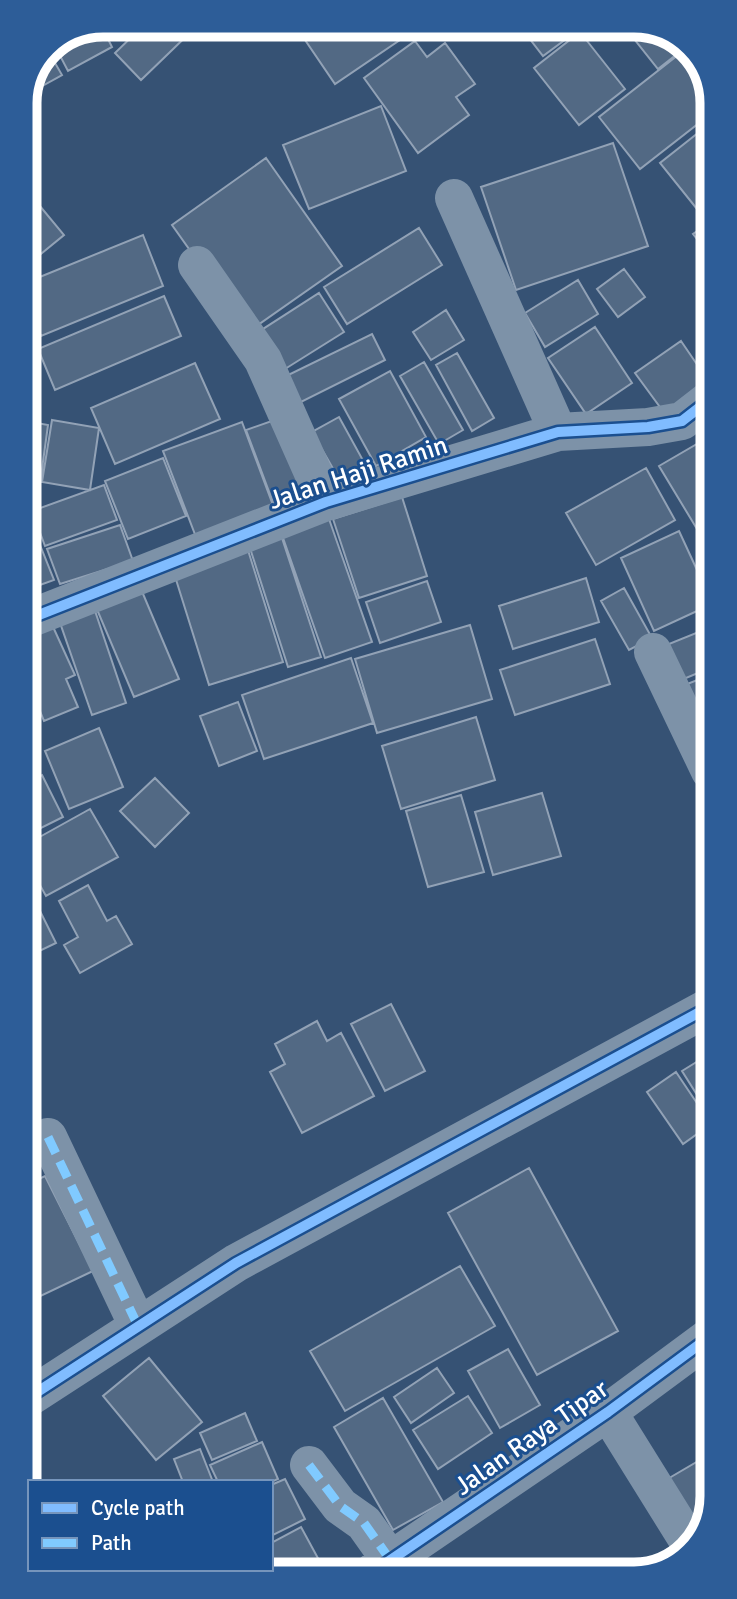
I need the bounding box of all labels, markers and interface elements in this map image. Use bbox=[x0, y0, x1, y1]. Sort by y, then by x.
street label: Jalan Haji Ramin bbox=[265, 429, 452, 517]
street label: Jalan Raya Tipar bbox=[449, 1373, 615, 1503]
legend bbox=[28, 1480, 273, 1571]
text: Cycle path bbox=[91, 1495, 185, 1521]
text: Path bbox=[91, 1530, 132, 1556]

